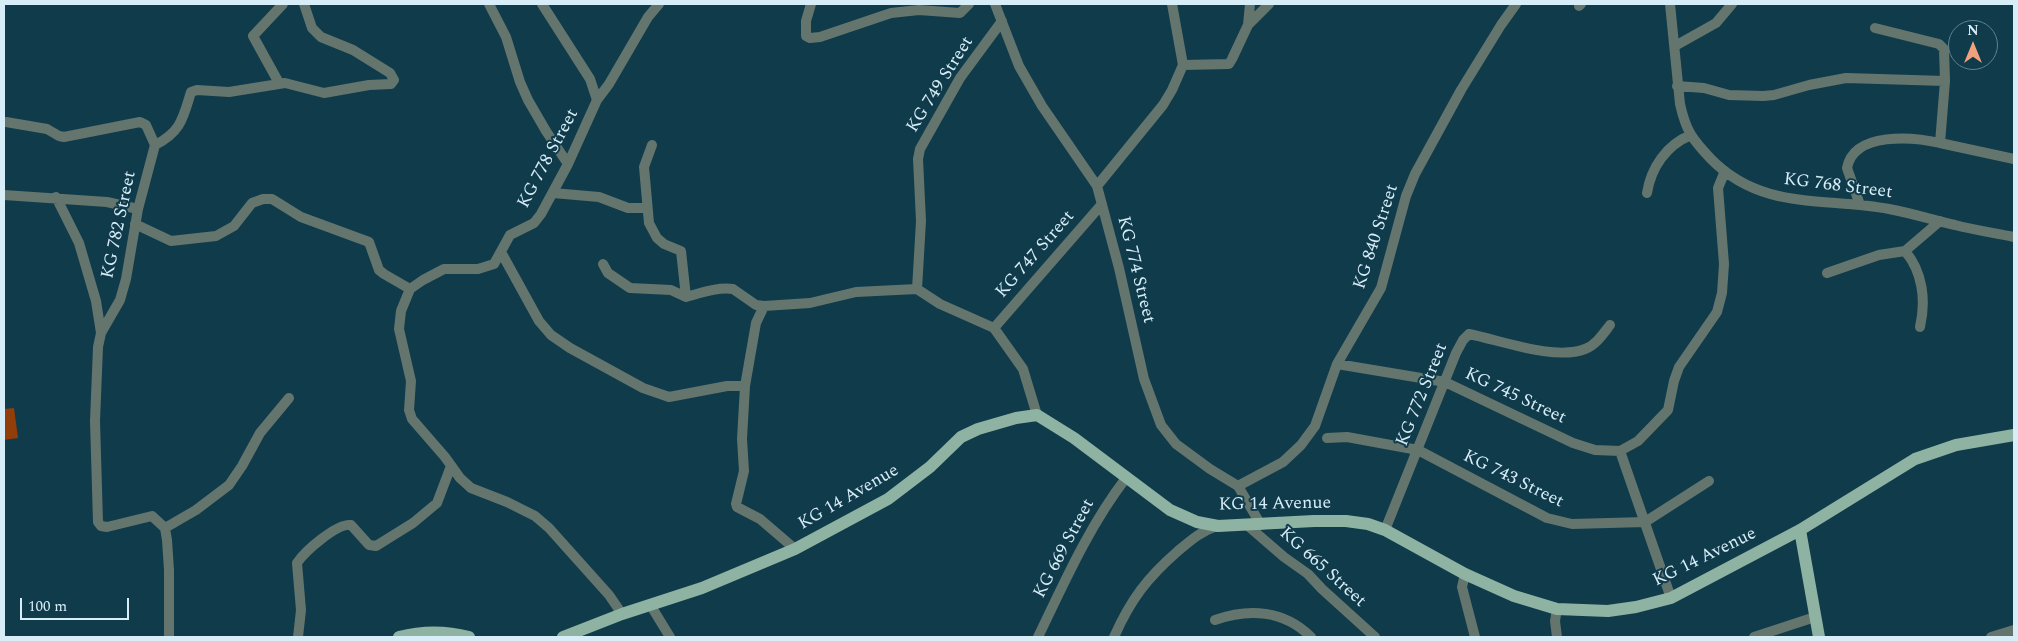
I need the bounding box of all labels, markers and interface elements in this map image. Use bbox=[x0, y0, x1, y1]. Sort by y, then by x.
north arrow bbox=[1948, 20, 1998, 70]
text: N bbox=[1967, 20, 1979, 41]
street label: KG 749 Street bbox=[903, 33, 979, 137]
street label: KG 778 Street bbox=[514, 106, 584, 212]
street label: KG 782 Street bbox=[98, 169, 142, 281]
street label: KG 768 Street bbox=[1782, 170, 1894, 204]
street label: KG 840 Street bbox=[1350, 182, 1404, 292]
street label: KG 747 Street bbox=[992, 207, 1080, 303]
street label: KG 774 Street bbox=[1111, 214, 1159, 326]
street label: KG 772 Street bbox=[1393, 340, 1453, 450]
street label: KG 745 Street bbox=[1461, 364, 1569, 430]
street label: KG 743 Street bbox=[1459, 446, 1567, 514]
street label: KG 14 Avenue bbox=[795, 461, 903, 535]
street label: KG 14 Avenue bbox=[1219, 493, 1331, 517]
street label: KG 669 Street bbox=[1030, 496, 1100, 602]
street label: KG 665 Street bbox=[1274, 523, 1370, 613]
street label: KG 14 Avenue bbox=[1650, 524, 1760, 592]
scale bar bbox=[22, 588, 131, 620]
text: 100 m bbox=[28, 595, 67, 618]

